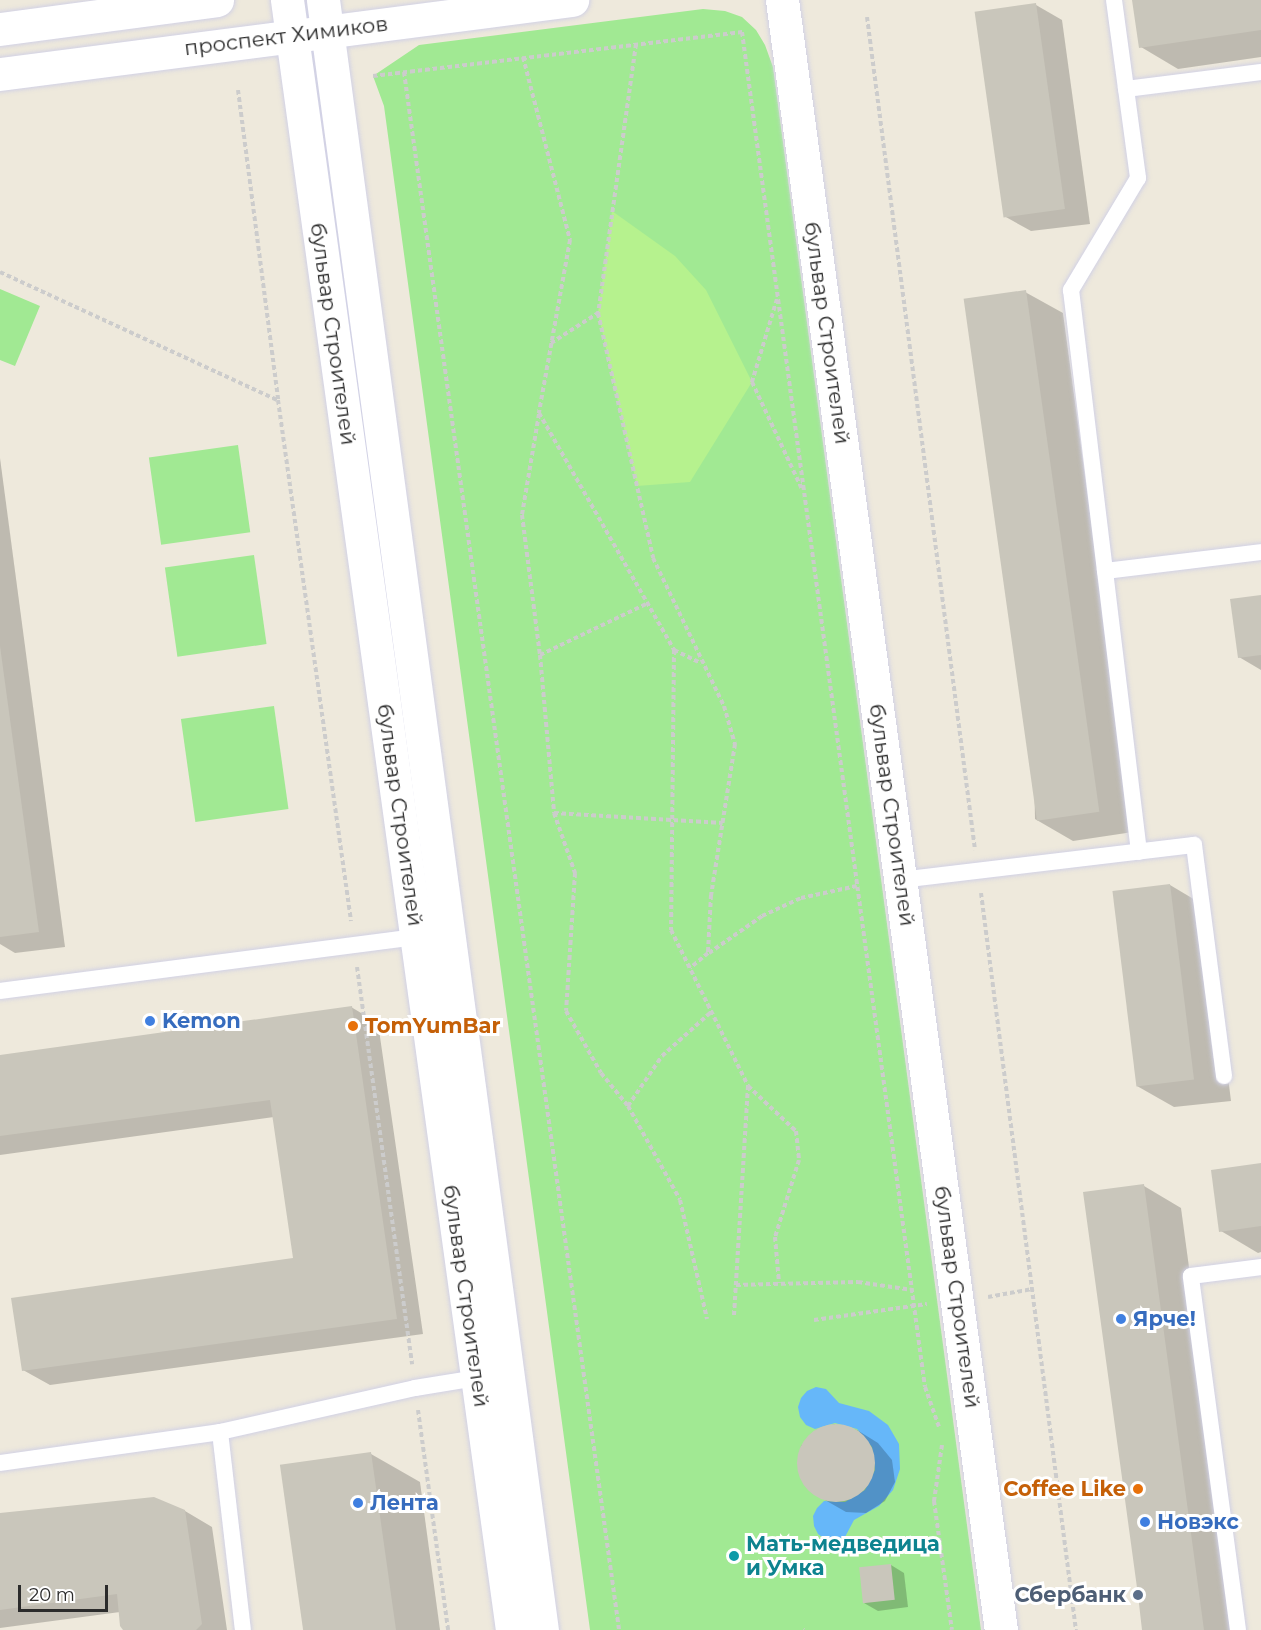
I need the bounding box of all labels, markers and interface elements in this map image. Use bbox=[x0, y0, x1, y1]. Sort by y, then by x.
street label: проспект Химиков bbox=[183, 11, 389, 61]
street label: бульвар Строителей bbox=[799, 220, 855, 446]
street label: бульвар Строителей bbox=[305, 221, 361, 447]
street label: бульвар Строителей bbox=[372, 702, 428, 928]
street label: бульвар Строителей bbox=[864, 702, 920, 928]
place label: Kemon bbox=[162, 1008, 241, 1034]
place label: TomYumBar bbox=[365, 1013, 501, 1039]
marker: Kemon bbox=[143, 1014, 157, 1028]
marker: TomYumBar bbox=[346, 1019, 360, 1033]
street label: бульвар Строителей bbox=[438, 1183, 494, 1409]
street label: бульвар Строителей bbox=[929, 1184, 985, 1410]
place label: Ярче! bbox=[1133, 1306, 1196, 1332]
marker: Ярче! bbox=[1114, 1312, 1128, 1326]
place label: Coffee Like bbox=[1003, 1476, 1126, 1502]
marker: Coffee Like bbox=[1131, 1482, 1145, 1496]
place label: Лента bbox=[370, 1490, 439, 1516]
marker: Лента bbox=[351, 1496, 365, 1510]
place label: Новэкс bbox=[1157, 1509, 1239, 1535]
marker: Новэкс bbox=[1138, 1515, 1152, 1529]
place label: Мать-медведица и Умка bbox=[746, 1531, 940, 1581]
marker: Мать-медведица и Умка bbox=[727, 1549, 741, 1563]
scale bar bbox=[21, 1573, 111, 1611]
place label: Сбербанк bbox=[1015, 1582, 1126, 1608]
text: 20 m bbox=[29, 1584, 75, 1606]
marker: Сбербанк bbox=[1131, 1588, 1145, 1602]

